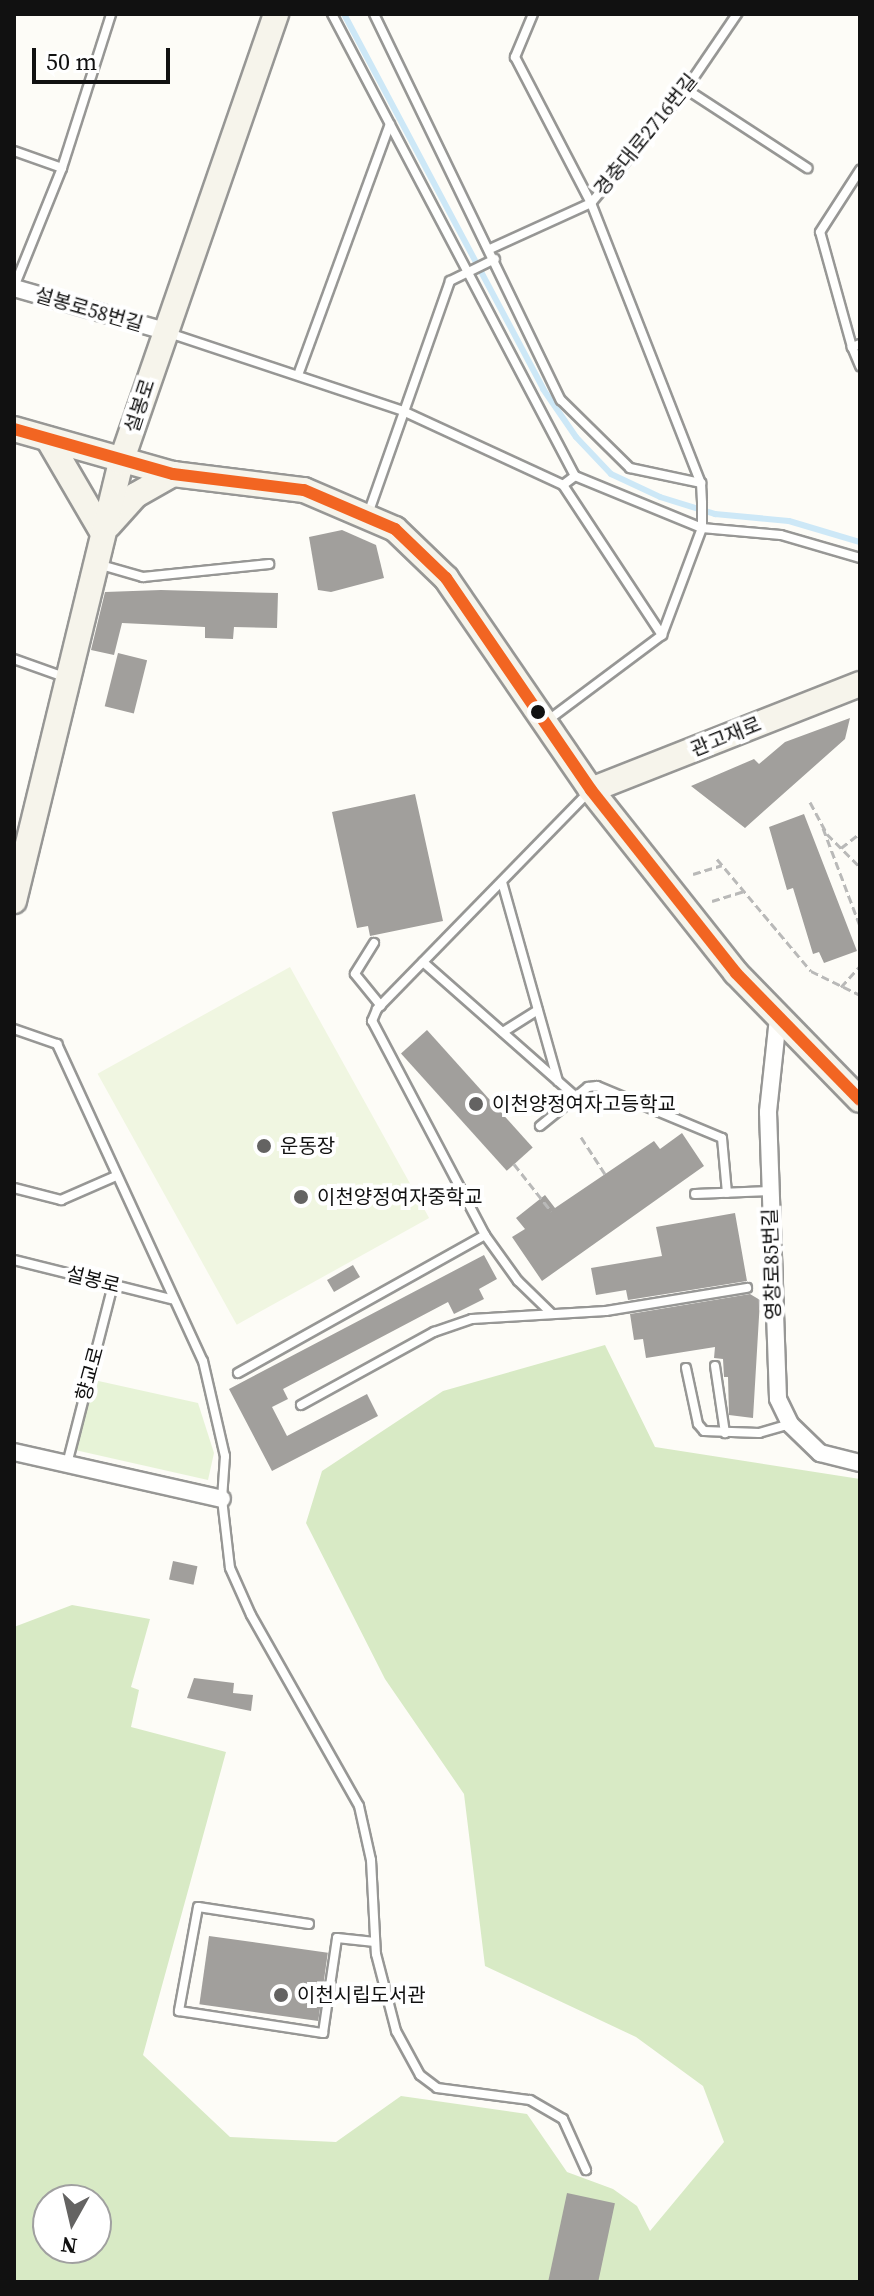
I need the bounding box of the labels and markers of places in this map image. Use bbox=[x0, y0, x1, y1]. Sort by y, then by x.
unlabelled marker bbox=[530, 704, 546, 720]
place label: 이천양정여자고등학교 bbox=[492, 1092, 676, 1116]
marker: 이천양정여자고등학교 bbox=[467, 1095, 485, 1113]
place label: 운동장 bbox=[280, 1134, 335, 1158]
marker: 운동장 bbox=[255, 1137, 273, 1155]
place label: 이천양정여자중학교 bbox=[317, 1185, 483, 1209]
marker: 이천양정여자중학교 bbox=[292, 1188, 310, 1206]
place label: 이천시립도서관 bbox=[297, 1983, 426, 2007]
marker: 이천시립도서관 bbox=[272, 1986, 290, 2004]

